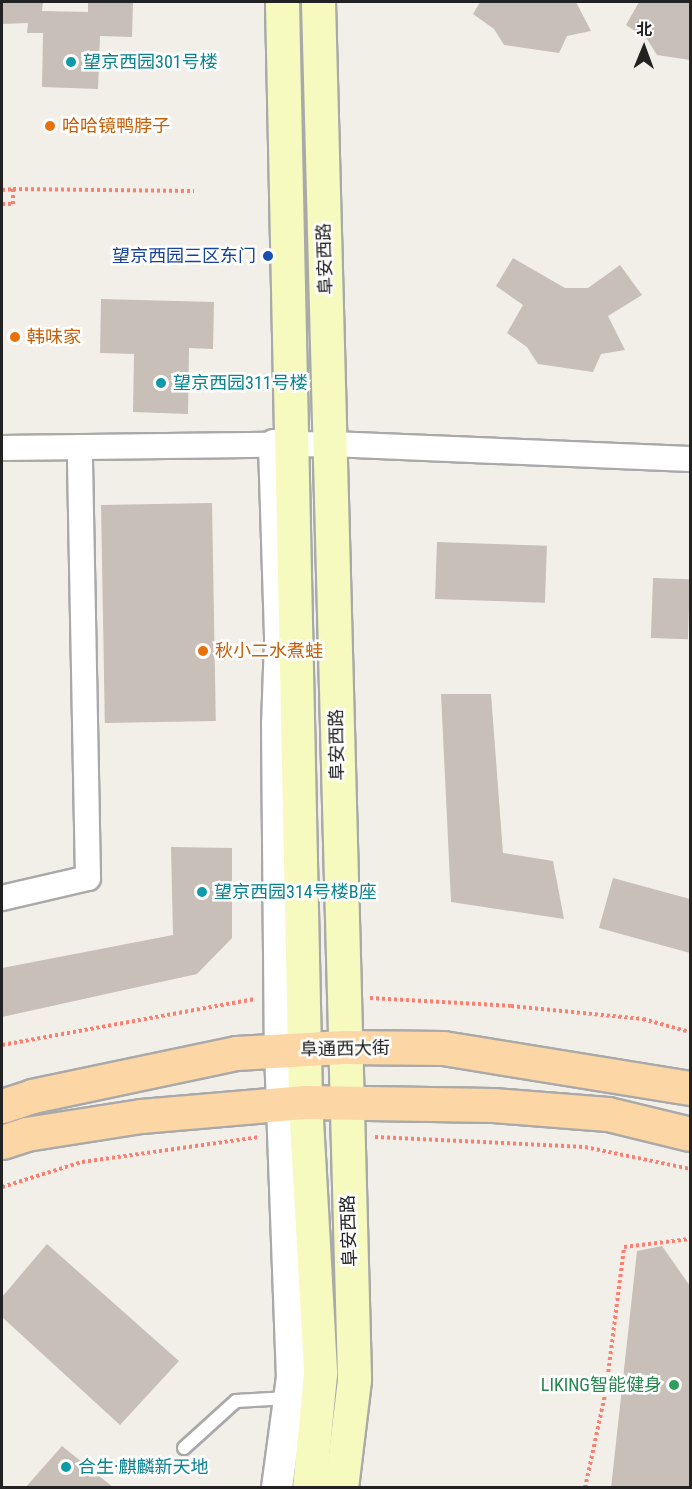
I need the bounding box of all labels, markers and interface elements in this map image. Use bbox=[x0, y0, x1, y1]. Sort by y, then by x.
north arrow bbox=[614, 18, 674, 78]
text: 北 bbox=[636, 20, 652, 39]
place label: 望京西园301号楼 bbox=[83, 51, 218, 73]
marker: 望京西园301号楼 bbox=[64, 55, 78, 69]
place label: 哈哈镜鸭脖子 bbox=[62, 115, 170, 137]
marker: 哈哈镜鸭脖子 bbox=[43, 119, 57, 133]
street label: 阜安西路 bbox=[313, 223, 337, 295]
place label: 望京西园三区东门 bbox=[112, 245, 256, 267]
marker: 望京西园三区东门 bbox=[261, 249, 275, 263]
place label: 韩味家 bbox=[27, 326, 81, 348]
marker: 韩味家 bbox=[8, 330, 22, 344]
place label: 望京西园311号楼 bbox=[173, 372, 308, 394]
marker: 望京西园311号楼 bbox=[154, 376, 168, 390]
place label: 秋小二水煮蛙 bbox=[215, 640, 323, 662]
marker: 秋小二水煮蛙 bbox=[196, 644, 210, 658]
street label: 阜安西路 bbox=[326, 709, 348, 781]
place label: 望京西园314号楼B座 bbox=[214, 881, 376, 903]
marker: 望京西园314号楼B座 bbox=[195, 885, 209, 899]
street label: 阜通西大街 bbox=[300, 1037, 390, 1061]
street label: 阜安西路 bbox=[337, 1195, 361, 1267]
place label: LIKING智能健身 bbox=[541, 1374, 662, 1396]
marker: LIKING智能健身 bbox=[667, 1378, 681, 1392]
place label: 合生·麒麟新天地 bbox=[78, 1456, 208, 1478]
marker: 合生·麒麟新天地 bbox=[59, 1460, 73, 1474]

